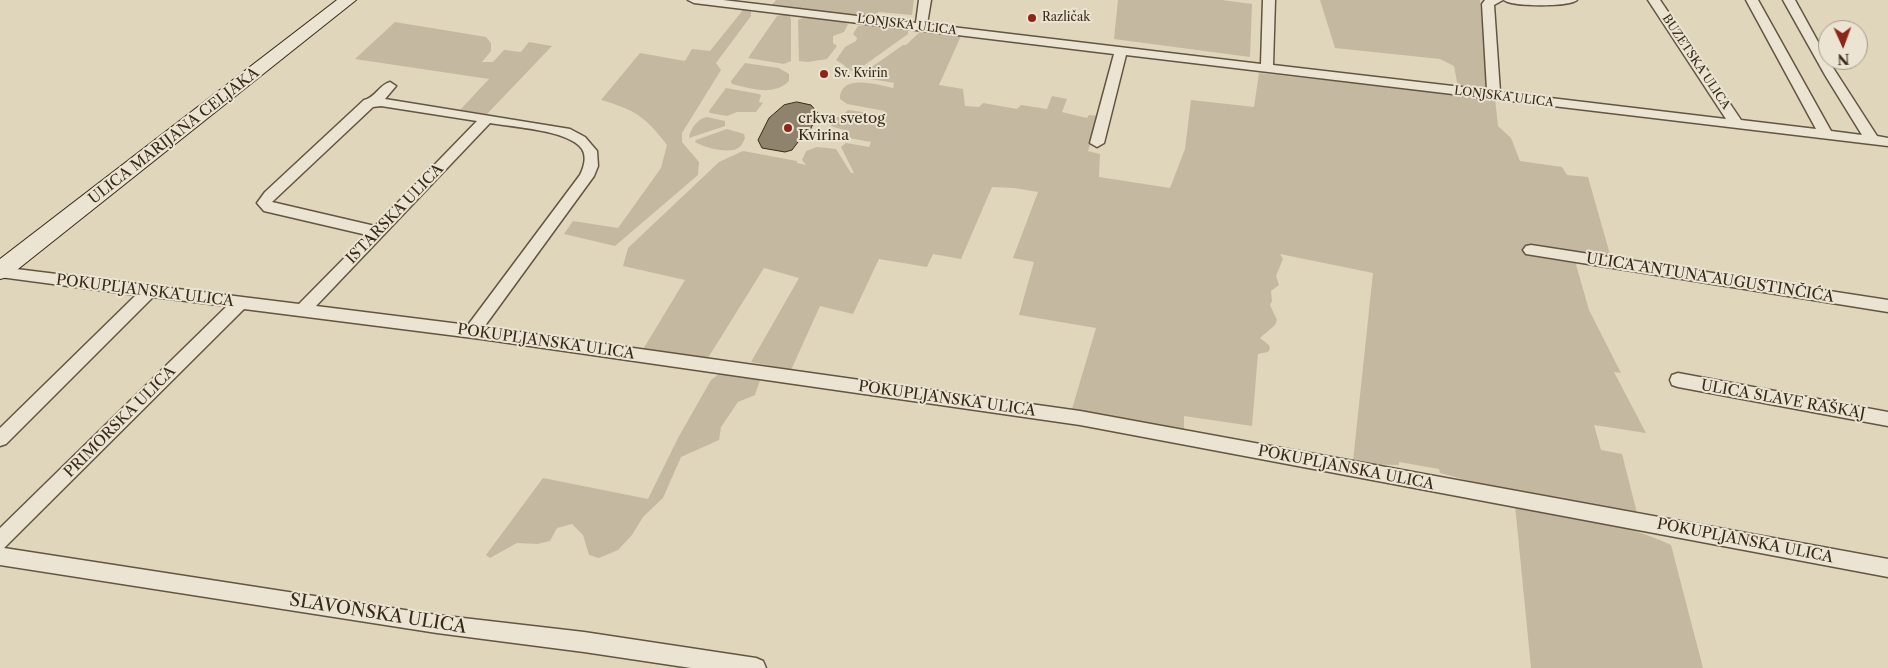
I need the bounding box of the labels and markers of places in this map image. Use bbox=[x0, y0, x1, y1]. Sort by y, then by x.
place label: Različak bbox=[1042, 11, 1090, 25]
marker: Različak bbox=[1026, 12, 1038, 24]
place label: Sv. Kvirin bbox=[834, 67, 888, 81]
marker: Sv. Kvirin bbox=[818, 68, 830, 80]
place label: crkva svetog Kvirina bbox=[798, 110, 885, 145]
marker: crkva svetog Kvirina bbox=[782, 122, 794, 134]

